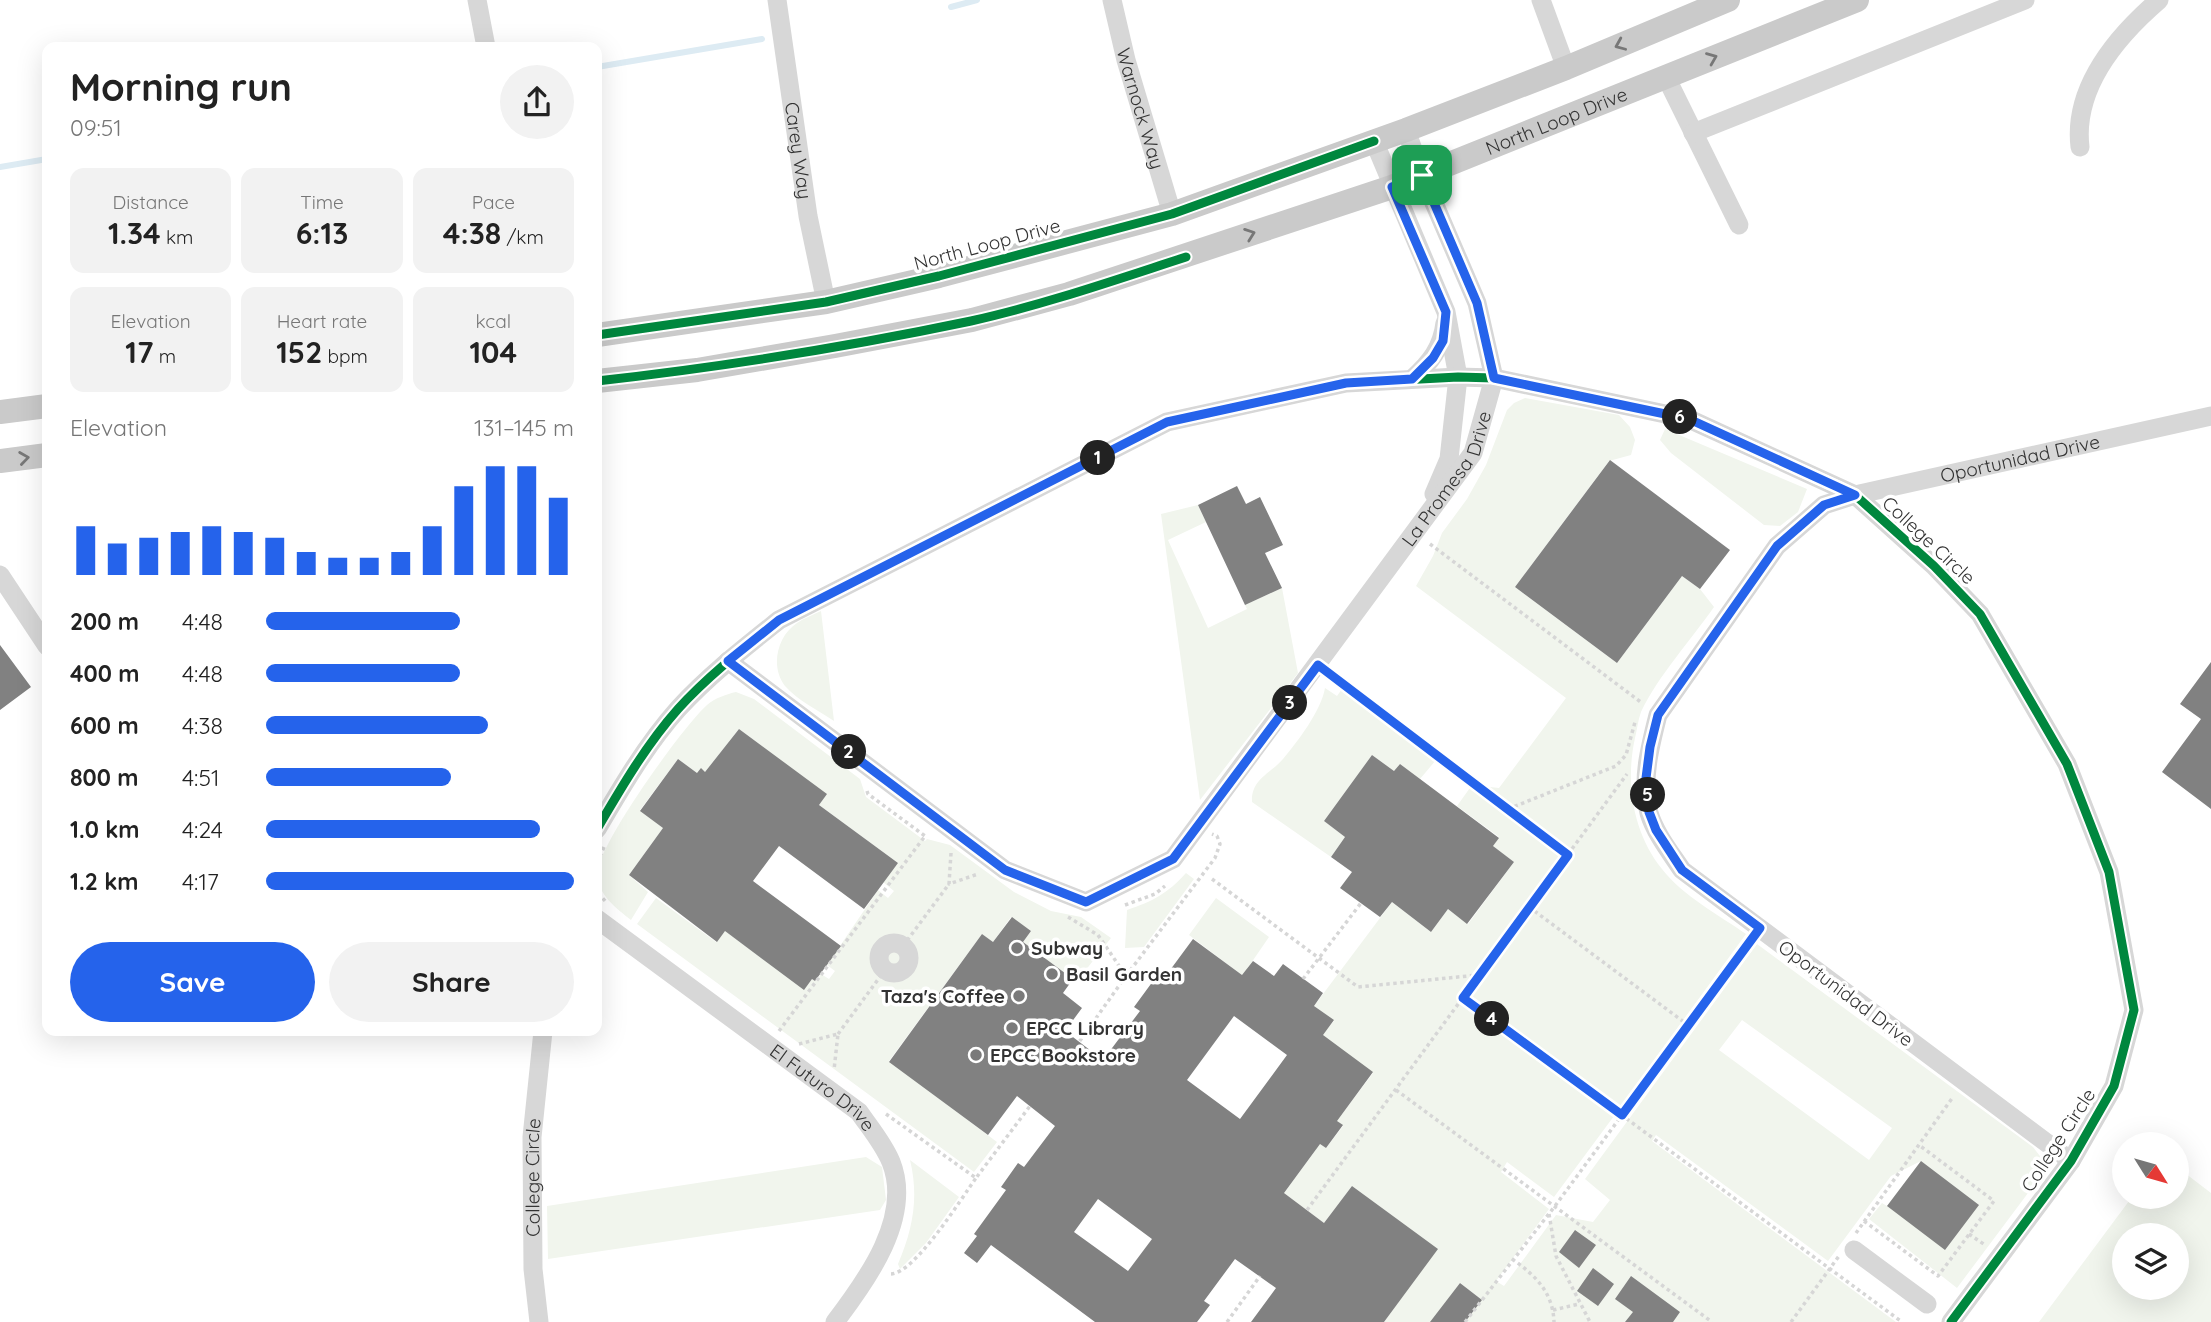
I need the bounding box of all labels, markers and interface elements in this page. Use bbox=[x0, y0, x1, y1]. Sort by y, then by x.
one-way arrow bbox=[1615, 37, 1627, 51]
street label: Warnock Way bbox=[1112, 45, 1170, 172]
one-way arrow bbox=[1706, 53, 1718, 67]
text: Morning run bbox=[70, 63, 292, 111]
button: share bbox=[500, 65, 574, 139]
street label: North Loop Drive bbox=[1482, 82, 1631, 160]
street label: Carey Way bbox=[780, 100, 817, 201]
text: 09:51 bbox=[70, 113, 122, 142]
pin bbox=[1392, 145, 1452, 205]
icon: arrive bbox=[1403, 156, 1441, 194]
text: Distance bbox=[113, 190, 189, 214]
text: Time bbox=[300, 190, 344, 214]
text: Pace bbox=[472, 190, 515, 214]
street label: North Loop Drive bbox=[911, 213, 1063, 275]
text: 1.34 bbox=[108, 214, 161, 252]
text: 6:13 bbox=[296, 214, 348, 252]
text: 4:38 bbox=[443, 214, 501, 252]
text: km bbox=[161, 225, 193, 249]
text: /km bbox=[501, 225, 544, 249]
one-way arrow bbox=[1243, 228, 1255, 242]
text: Elevation bbox=[111, 309, 191, 333]
text: Heart rate bbox=[277, 309, 367, 333]
text: kcal bbox=[476, 309, 511, 333]
text: 17 bbox=[125, 333, 153, 371]
text: 152 bbox=[276, 333, 322, 371]
text: 104 bbox=[469, 333, 517, 371]
text: m bbox=[153, 344, 176, 368]
text: bpm bbox=[322, 344, 368, 368]
pin: 6 bbox=[1662, 400, 1698, 434]
text: 6 bbox=[1674, 404, 1685, 428]
street label: La Promesa Drive bbox=[1396, 408, 1496, 551]
text: Elevation bbox=[70, 413, 167, 442]
text: 131–145 m bbox=[474, 413, 574, 442]
street label: Oportunidad Drive bbox=[1938, 429, 2102, 488]
pin: 1 bbox=[1080, 440, 1116, 476]
text: 1 bbox=[1094, 445, 1101, 469]
one-way arrow bbox=[18, 451, 29, 466]
street label: College Circle bbox=[1877, 491, 1981, 589]
text: 200 m bbox=[70, 607, 139, 636]
text: 4:48 bbox=[182, 607, 223, 636]
text: 400 m bbox=[70, 659, 139, 688]
text: 4:48 bbox=[182, 659, 223, 688]
pin: 3 bbox=[1272, 686, 1308, 720]
text: 3 bbox=[1284, 690, 1295, 714]
text: 600 m bbox=[70, 711, 139, 740]
text: 4:38 bbox=[182, 711, 223, 740]
pin: 2 bbox=[832, 734, 866, 770]
text: 2 bbox=[843, 739, 854, 763]
text: 800 m bbox=[70, 763, 139, 792]
text: 4:51 bbox=[182, 763, 219, 792]
pin: 5 bbox=[1630, 778, 1666, 812]
text: 5 bbox=[1642, 782, 1653, 806]
text: 1.0 km bbox=[70, 815, 140, 844]
text: 4:24 bbox=[182, 815, 223, 844]
text: 1.2 km bbox=[70, 867, 139, 896]
text: 4:17 bbox=[182, 867, 219, 896]
street label: Oportunidad Drive bbox=[1774, 934, 1918, 1052]
place label: Subway bbox=[1031, 936, 1103, 960]
marker: Subway bbox=[1009, 940, 1025, 956]
button: Save bbox=[70, 942, 315, 1022]
button: Share bbox=[329, 942, 574, 1022]
place label: Basil Garden bbox=[1066, 962, 1182, 986]
marker: Basil Garden bbox=[1044, 966, 1060, 982]
place label: Taza's Coffee bbox=[881, 984, 1005, 1008]
marker: Taza's Coffee bbox=[1011, 988, 1027, 1004]
pin: 4 bbox=[1474, 1002, 1510, 1036]
text: 4 bbox=[1486, 1006, 1497, 1030]
place label: EPCC Library bbox=[1026, 1016, 1144, 1040]
marker: EPCC Library bbox=[1004, 1020, 1020, 1036]
street label: El Futuro Drive bbox=[765, 1039, 881, 1136]
place label: EPCC Bookstore bbox=[990, 1043, 1136, 1067]
marker: EPCC Bookstore bbox=[968, 1047, 984, 1063]
street label: College Circle bbox=[2016, 1084, 2100, 1196]
street label: College Circle bbox=[520, 1117, 546, 1237]
north arrow bbox=[2112, 1132, 2189, 1209]
map controls bbox=[2112, 1132, 2189, 1300]
button: layers bbox=[2112, 1223, 2189, 1300]

